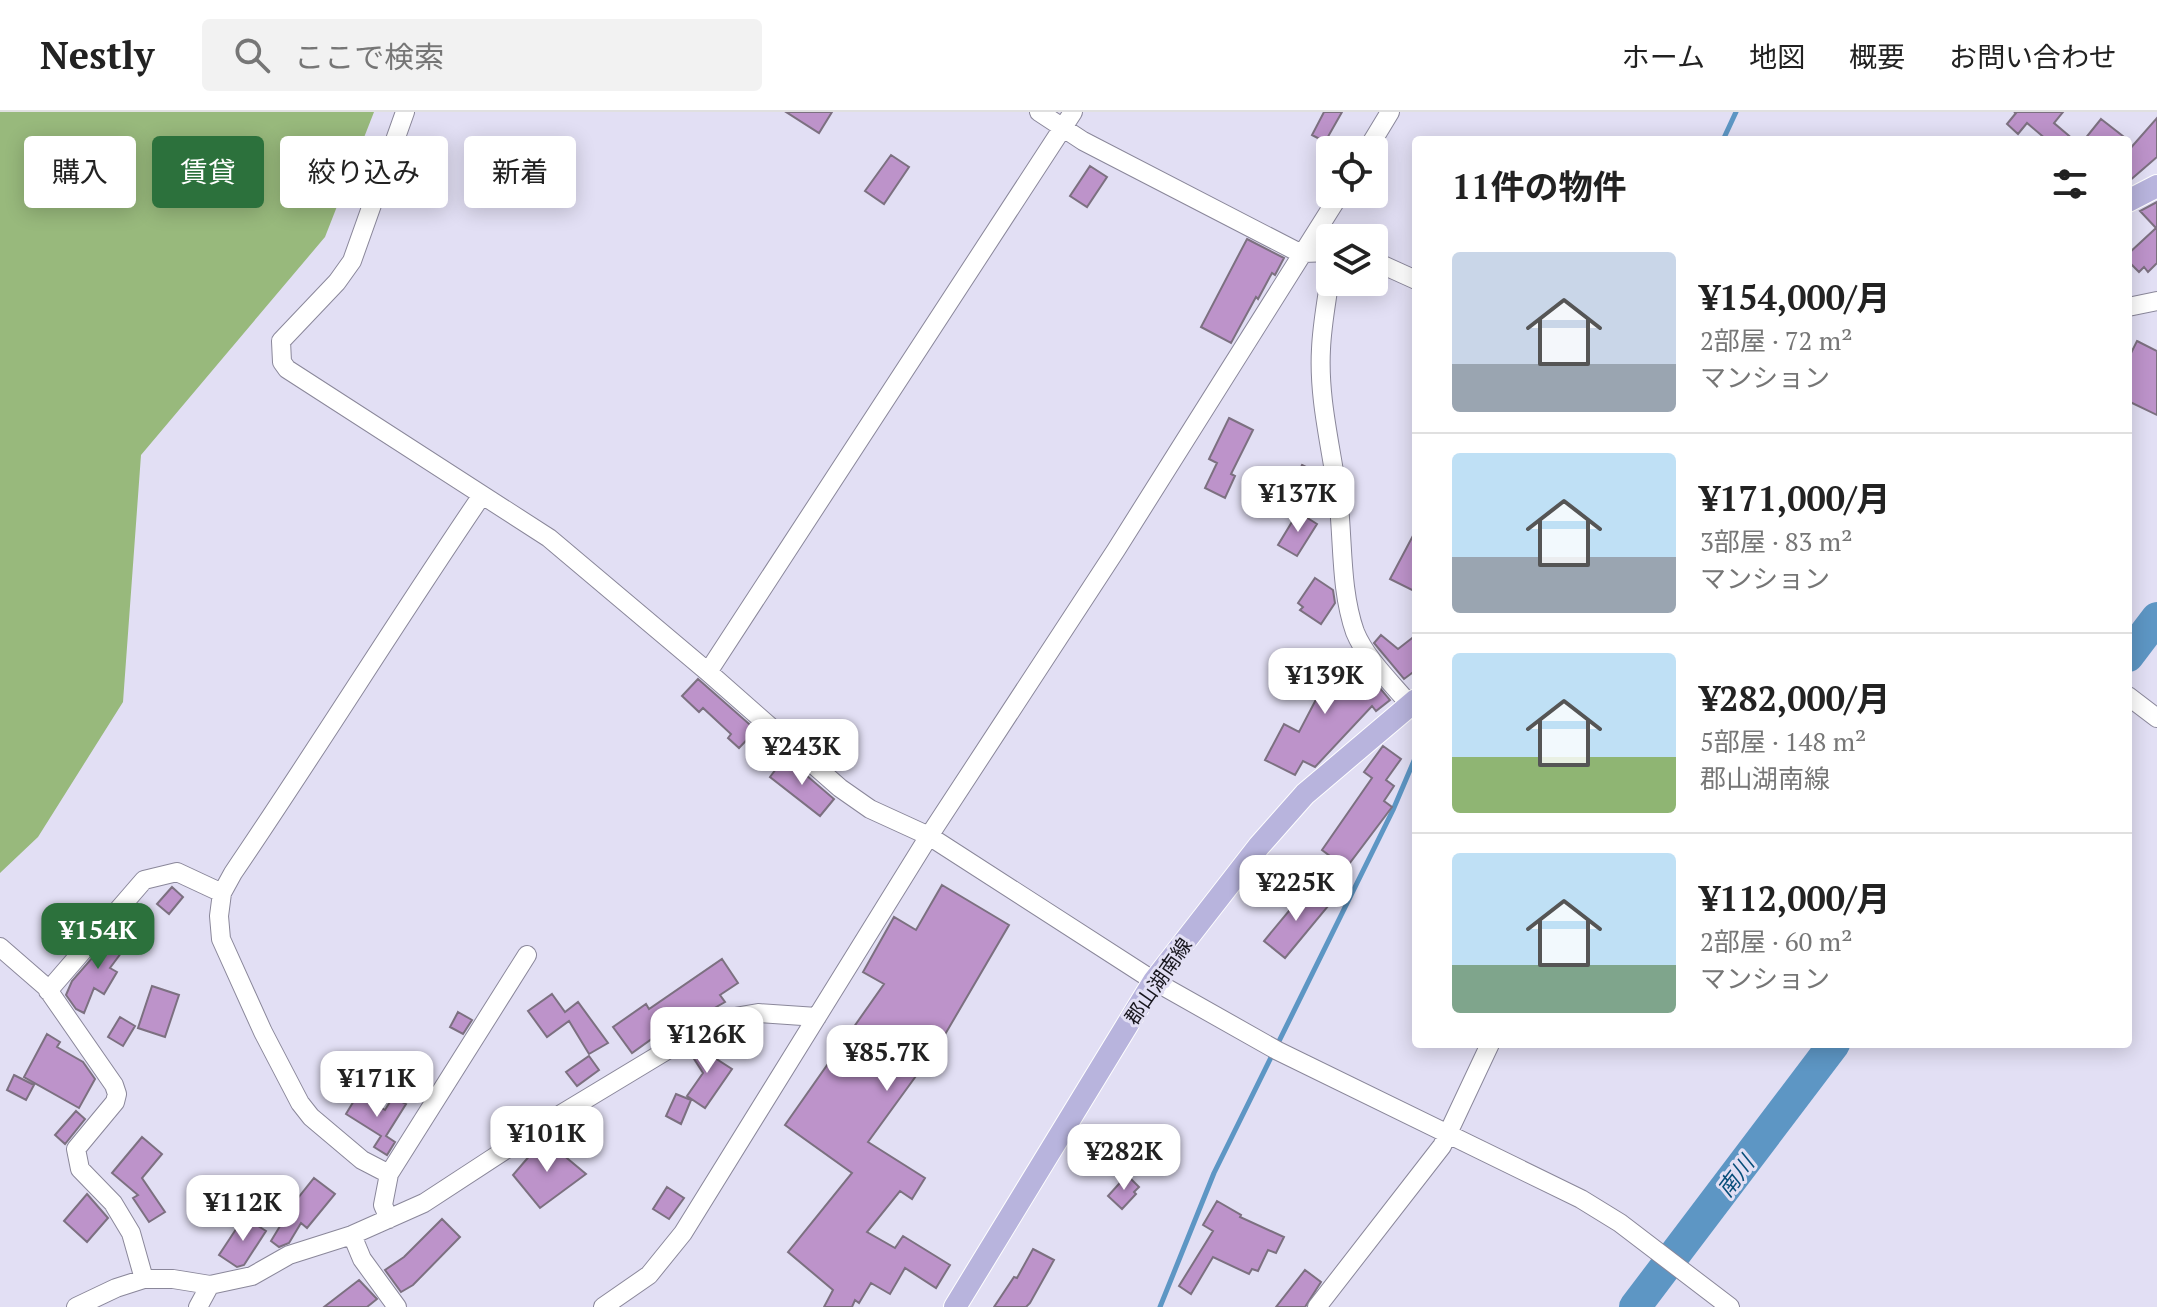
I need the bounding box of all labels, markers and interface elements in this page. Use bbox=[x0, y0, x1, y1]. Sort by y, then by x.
search box bbox=[202, 19, 762, 91]
text: Nestly bbox=[40, 30, 154, 80]
icon: search bbox=[230, 33, 274, 77]
text: ここで検索 bbox=[294, 37, 444, 77]
text: ホーム bbox=[1622, 38, 1705, 75]
text: 地図 bbox=[1749, 38, 1805, 75]
text: 概要 bbox=[1849, 38, 1905, 75]
text: お問い合わせ bbox=[1949, 38, 2117, 75]
chip: 購入 bbox=[24, 136, 136, 208]
chip: 賃貸 bbox=[152, 136, 264, 208]
chip: 絞り込み bbox=[280, 136, 448, 208]
chip: 新着 bbox=[464, 136, 576, 208]
map controls bbox=[1316, 136, 1388, 296]
button: locate bbox=[1316, 136, 1388, 208]
icon: filters bbox=[2048, 162, 2092, 206]
text: 11件の物件 bbox=[1452, 164, 1626, 209]
button: layers bbox=[1316, 224, 1388, 296]
text: ¥154,000/月 bbox=[1700, 275, 1891, 320]
icon: home bbox=[1516, 284, 1612, 380]
text: 2部屋 · 72 m² bbox=[1700, 323, 1852, 357]
text: マンション bbox=[1700, 360, 1830, 394]
pin: ¥137K bbox=[1242, 466, 1354, 534]
text: ¥137K bbox=[1259, 475, 1337, 509]
text: ¥171,000/月 bbox=[1700, 476, 1891, 521]
icon: home bbox=[1516, 485, 1612, 581]
text: 3部屋 · 83 m² bbox=[1700, 524, 1852, 558]
text: マンション bbox=[1700, 561, 1830, 595]
pin: ¥139K bbox=[1269, 648, 1381, 716]
text: ¥139K bbox=[1286, 657, 1364, 691]
text: ¥282,000/月 bbox=[1700, 676, 1891, 721]
icon: home bbox=[1516, 685, 1612, 781]
pin: ¥243K bbox=[746, 719, 858, 787]
text: 5部屋 · 148 m² bbox=[1700, 724, 1866, 758]
text: ¥243K bbox=[763, 728, 841, 762]
text: 郡山湖南線 bbox=[1700, 761, 1830, 795]
pin: ¥225K bbox=[1240, 855, 1352, 923]
text: ¥225K bbox=[1257, 864, 1335, 898]
text: ¥112,000/月 bbox=[1700, 876, 1891, 921]
icon: home bbox=[1516, 885, 1612, 981]
pin: ¥154K bbox=[42, 903, 154, 971]
text: ¥154K bbox=[59, 912, 137, 946]
text: 2部屋 · 60 m² bbox=[1700, 924, 1852, 958]
street label: 郡山湖南線 bbox=[1118, 932, 1198, 1030]
text: マンション bbox=[1700, 961, 1830, 995]
pin: ¥126K bbox=[651, 1007, 763, 1075]
text: ¥126K bbox=[668, 1016, 746, 1050]
pin: ¥85.7K bbox=[822, 1025, 952, 1093]
text: ¥85.7K bbox=[845, 1034, 929, 1068]
pin: ¥171K bbox=[321, 1051, 433, 1119]
text: ¥171K bbox=[338, 1060, 416, 1094]
pin: ¥101K bbox=[491, 1106, 603, 1174]
text: ¥101K bbox=[508, 1115, 586, 1149]
pin: ¥282K bbox=[1068, 1124, 1180, 1192]
text: ¥282K bbox=[1085, 1133, 1163, 1167]
water label: 南川 bbox=[1710, 1148, 1761, 1202]
pin: ¥112K bbox=[187, 1175, 299, 1243]
text: ¥112K bbox=[204, 1184, 282, 1218]

